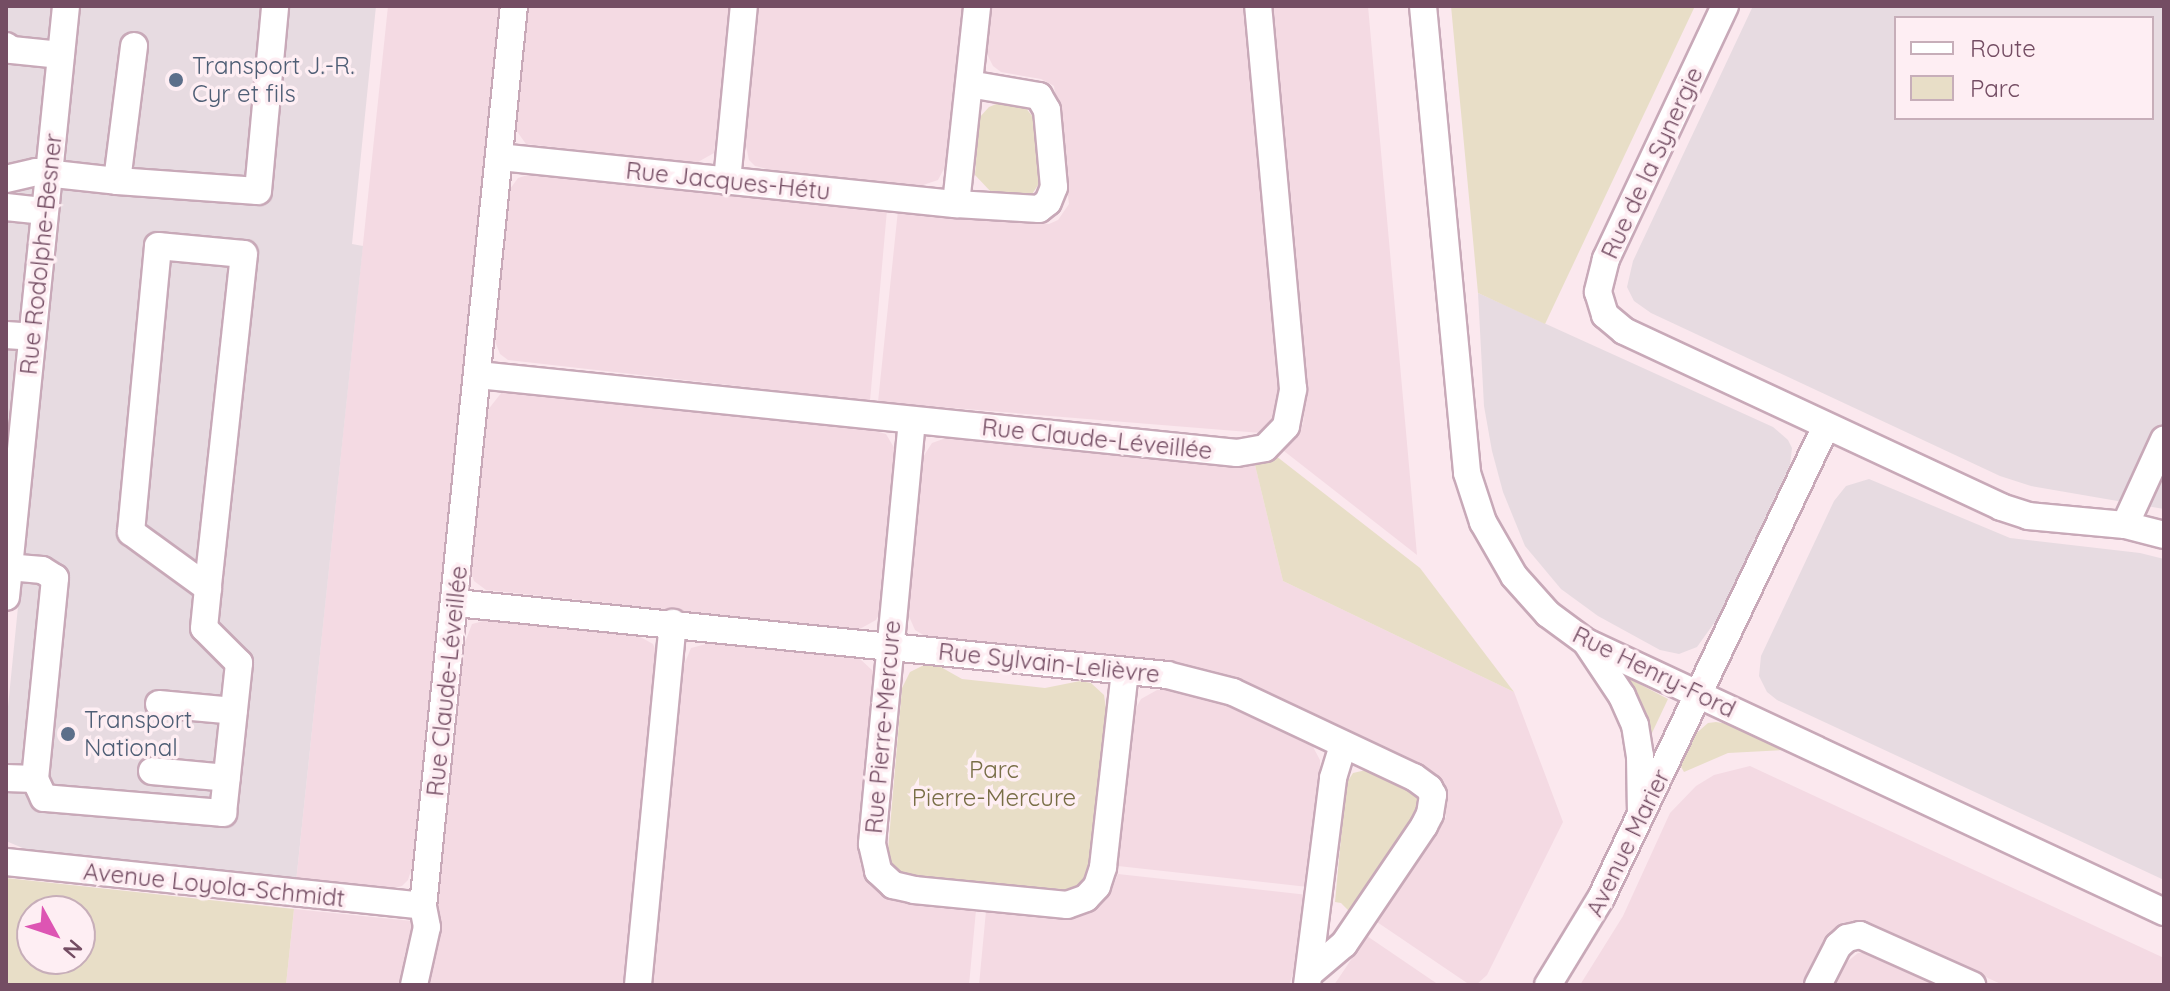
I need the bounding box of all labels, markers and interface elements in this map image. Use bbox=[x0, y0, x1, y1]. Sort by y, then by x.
legend bbox=[1894, 16, 2154, 120]
text: Route bbox=[1970, 33, 2036, 63]
place label: Transport J.-R. Cyr et fils bbox=[192, 52, 355, 108]
street label: Rue de la Synergie bbox=[1595, 63, 1709, 263]
marker: Transport J.-R. Cyr et fils bbox=[167, 71, 185, 89]
text: Parc bbox=[1970, 73, 2020, 103]
street label: Rue Rodolphe-Besner bbox=[14, 132, 68, 376]
street label: Rue Jacques-Hétu bbox=[624, 156, 832, 206]
street label: Rue Claude-Léveillée bbox=[980, 413, 1214, 465]
street label: Rue Claude-Léveillée bbox=[421, 564, 473, 798]
street label: Rue Pierre-Mercure bbox=[859, 619, 907, 835]
street label: Rue Henry-Ford bbox=[1568, 620, 1740, 724]
street label: Rue Sylvain-Lelièvre bbox=[937, 637, 1161, 689]
place label: Transport National bbox=[84, 706, 192, 762]
marker: Transport National bbox=[59, 725, 77, 743]
park label: Parc Pierre-Mercure bbox=[912, 756, 1076, 812]
street label: Avenue Marier bbox=[1580, 765, 1676, 921]
street label: Avenue Loyola-Schmidt bbox=[82, 857, 346, 913]
north arrow bbox=[16, 895, 96, 975]
text: N bbox=[57, 934, 89, 964]

